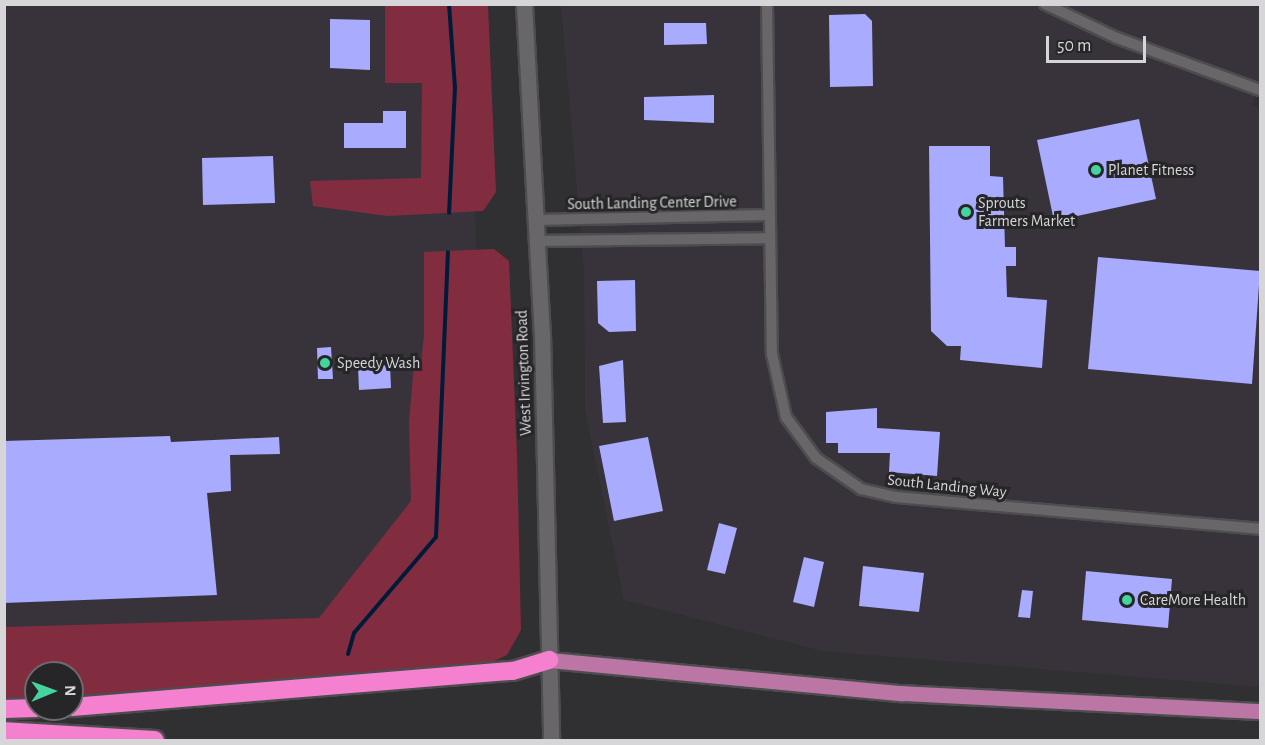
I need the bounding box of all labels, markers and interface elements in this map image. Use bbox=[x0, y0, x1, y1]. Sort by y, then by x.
scale bar bbox=[1049, 24, 1150, 62]
text: 50 m bbox=[1057, 37, 1091, 55]
place label: Planet Fitness bbox=[1108, 160, 1194, 180]
marker: Planet Fitness bbox=[1089, 163, 1103, 177]
street label: South Landing Center Drive bbox=[567, 192, 737, 214]
place label: Sprouts Farmers Market bbox=[978, 193, 1075, 231]
marker: Sprouts Farmers Market bbox=[959, 205, 973, 219]
street label: West Irvington Road bbox=[512, 310, 536, 436]
place label: Speedy Wash bbox=[337, 353, 420, 373]
marker: Speedy Wash bbox=[318, 356, 332, 370]
street label: South Landing Way bbox=[886, 470, 1008, 502]
place label: CareMore Health bbox=[1140, 590, 1246, 610]
marker: CareMore Health bbox=[1118, 591, 1136, 609]
north arrow bbox=[24, 661, 84, 721]
text: N bbox=[62, 685, 78, 696]

